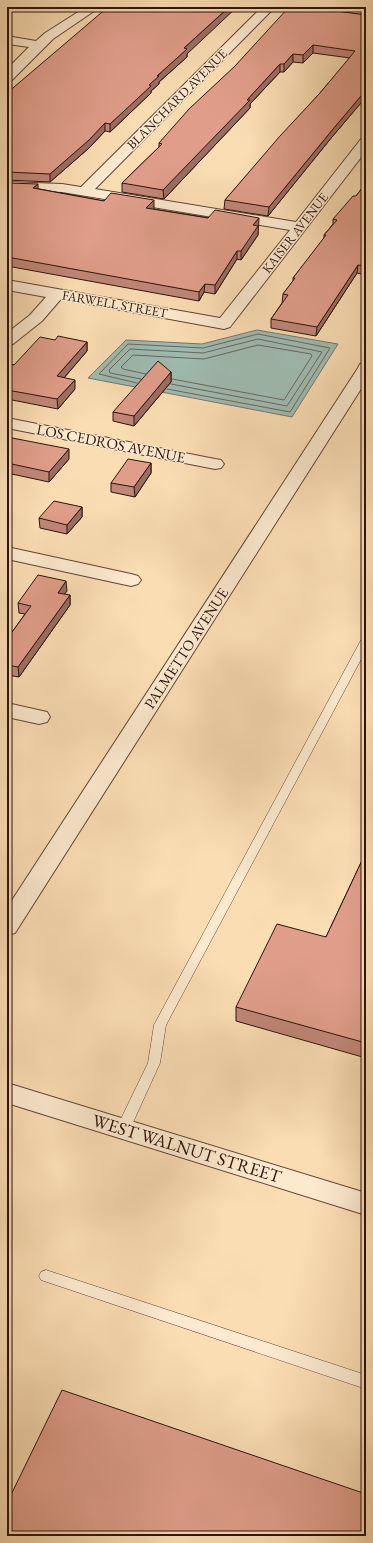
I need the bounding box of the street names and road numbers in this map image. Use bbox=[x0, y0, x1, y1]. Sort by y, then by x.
street label: BLANCHARD AVENUE bbox=[123, 45, 231, 153]
street label: KAISER AVENUE bbox=[258, 189, 332, 277]
street label: FARWELL STREET bbox=[61, 286, 169, 322]
street label: LOS CEDROS AVENUE bbox=[35, 419, 187, 467]
street label: PALMETTO AVENUE bbox=[140, 583, 233, 712]
street label: WEST WALNUT STREET bbox=[90, 1108, 285, 1188]

